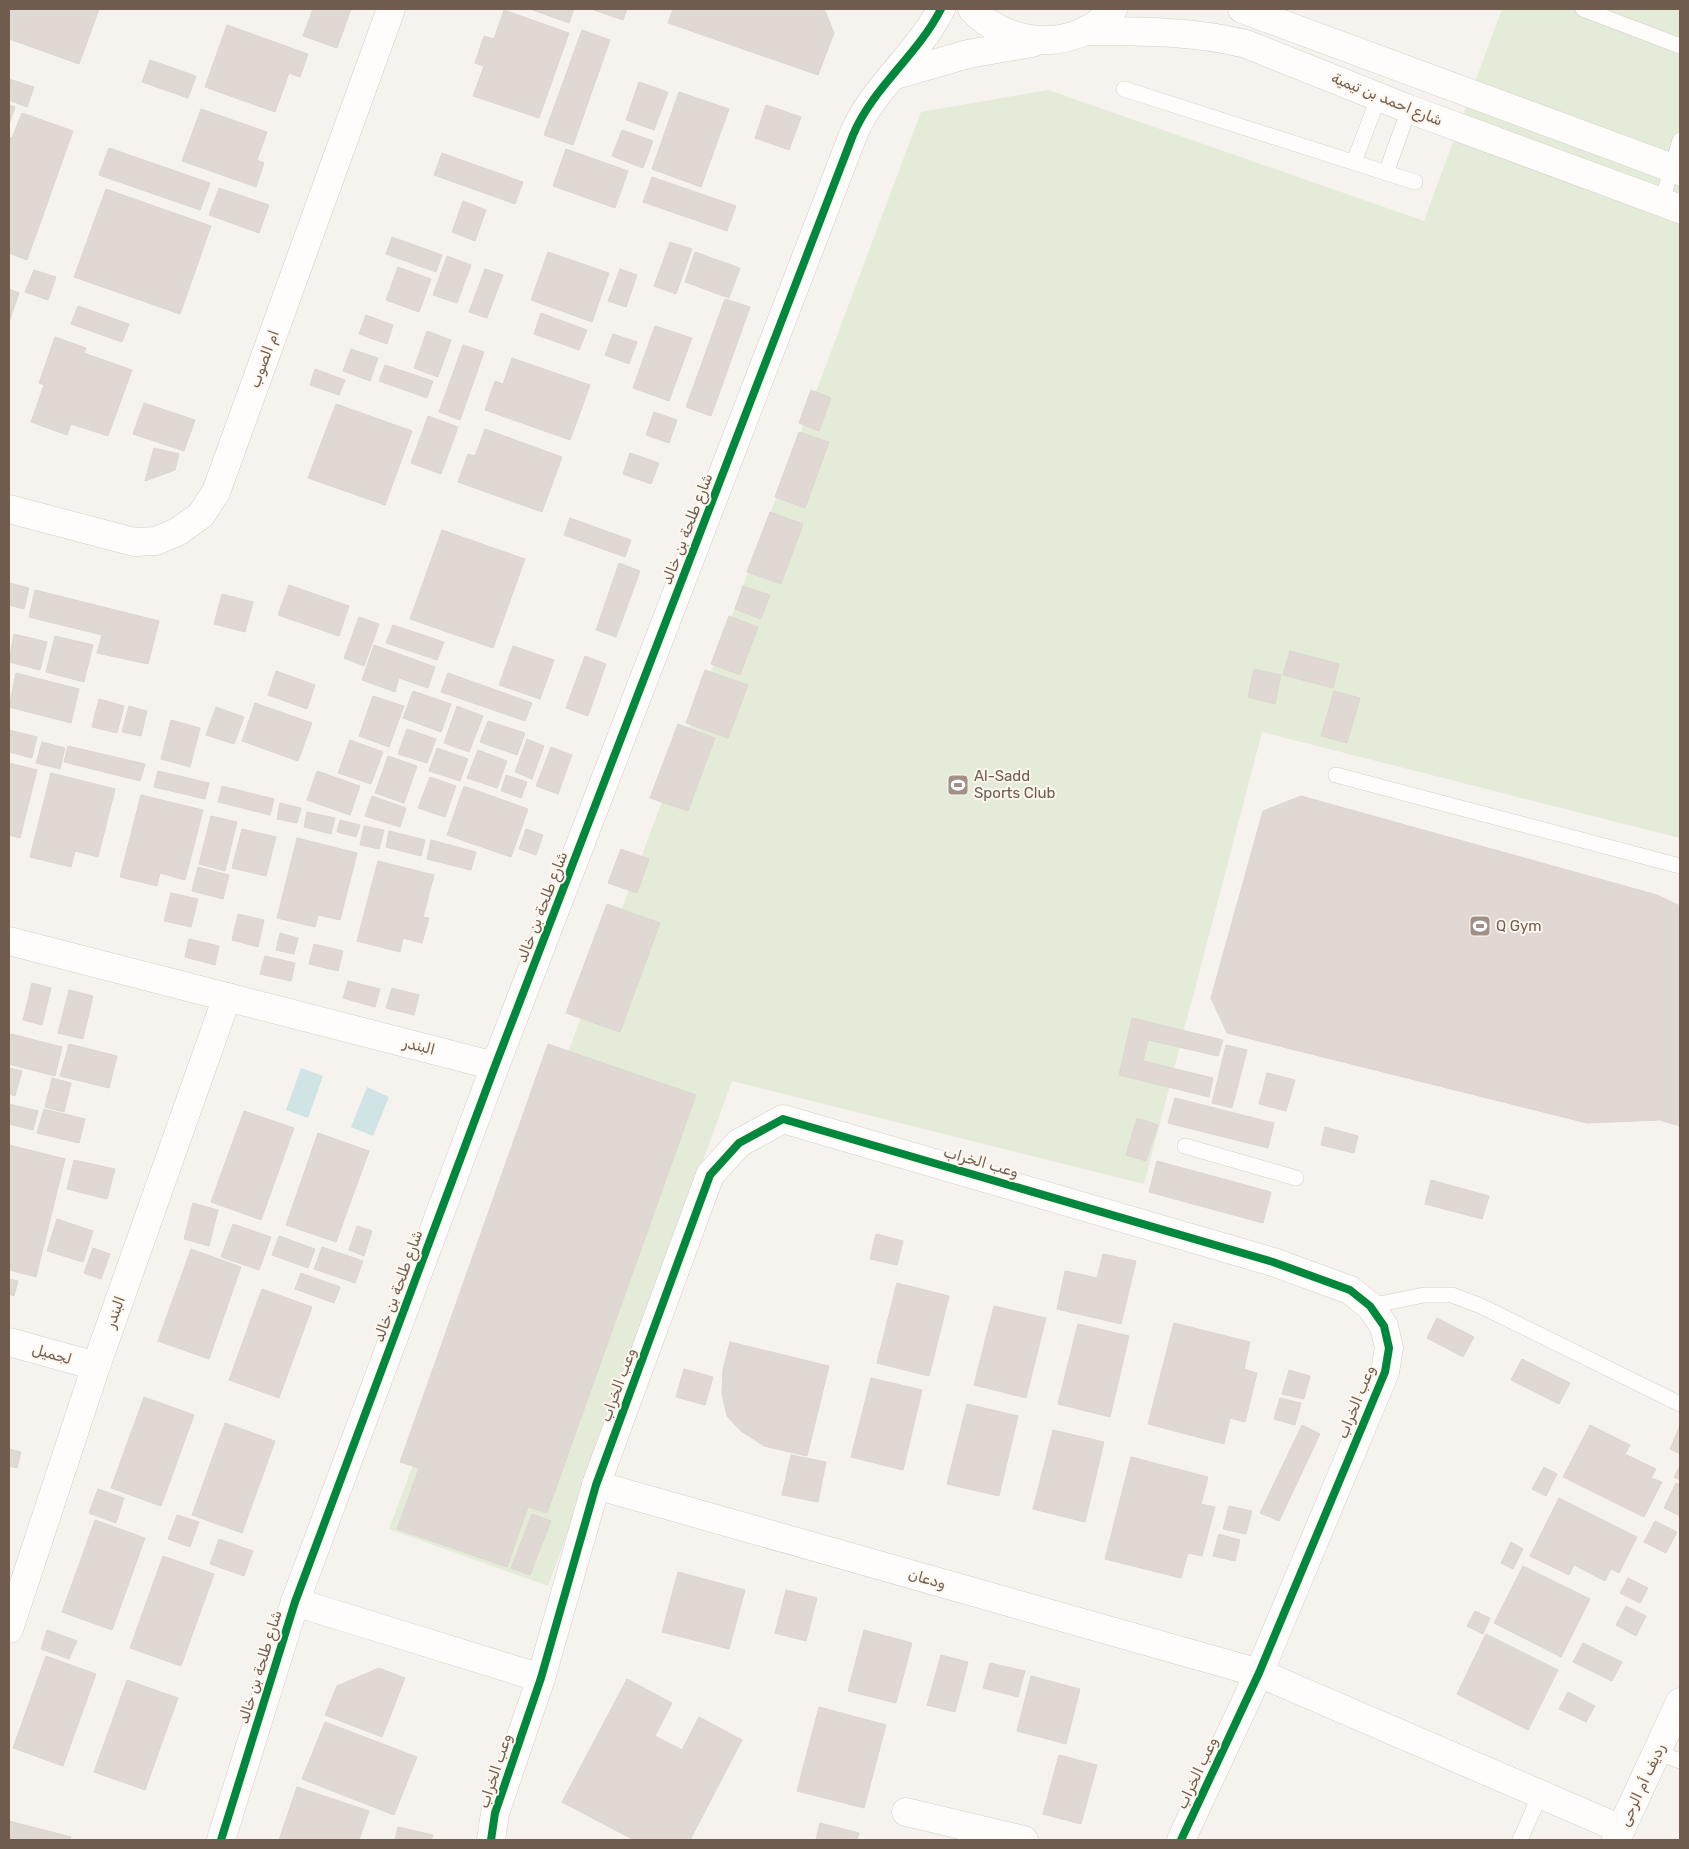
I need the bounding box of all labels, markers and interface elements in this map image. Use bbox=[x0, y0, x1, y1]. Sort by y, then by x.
street label: شارع احمد بن تيمية bbox=[1328, 68, 1445, 131]
street label: ام الصوب bbox=[245, 328, 284, 391]
street label: شارع طلحة بن خالد bbox=[657, 471, 718, 588]
place label: Al-Sadd Sports Club bbox=[974, 767, 1055, 802]
sports icon: Al-Sadd Sports Club bbox=[946, 773, 970, 797]
street label: شارع طلحة بن خالد bbox=[512, 849, 573, 966]
sports icon: Q Gym bbox=[1468, 914, 1492, 938]
place label: Q Gym bbox=[1496, 917, 1542, 935]
street label: البندر bbox=[400, 1033, 437, 1059]
street label: وعب الخراب bbox=[941, 1143, 1021, 1182]
street label: شارع طلحة بن خالد bbox=[369, 1228, 428, 1345]
street label: البندر bbox=[101, 1294, 129, 1331]
street label: لجميل bbox=[30, 1340, 74, 1368]
street label: وعب الخراب bbox=[596, 1346, 641, 1425]
street label: وعب الخراب bbox=[1333, 1363, 1380, 1442]
street label: ودعان bbox=[906, 1565, 948, 1594]
street label: شارع طلحة بن خالد bbox=[234, 1608, 288, 1727]
street label: وعب الخراب bbox=[474, 1731, 516, 1811]
street label: وعب الخراب bbox=[1172, 1734, 1222, 1812]
street label: رديف أم الرحى bbox=[1615, 1741, 1670, 1830]

